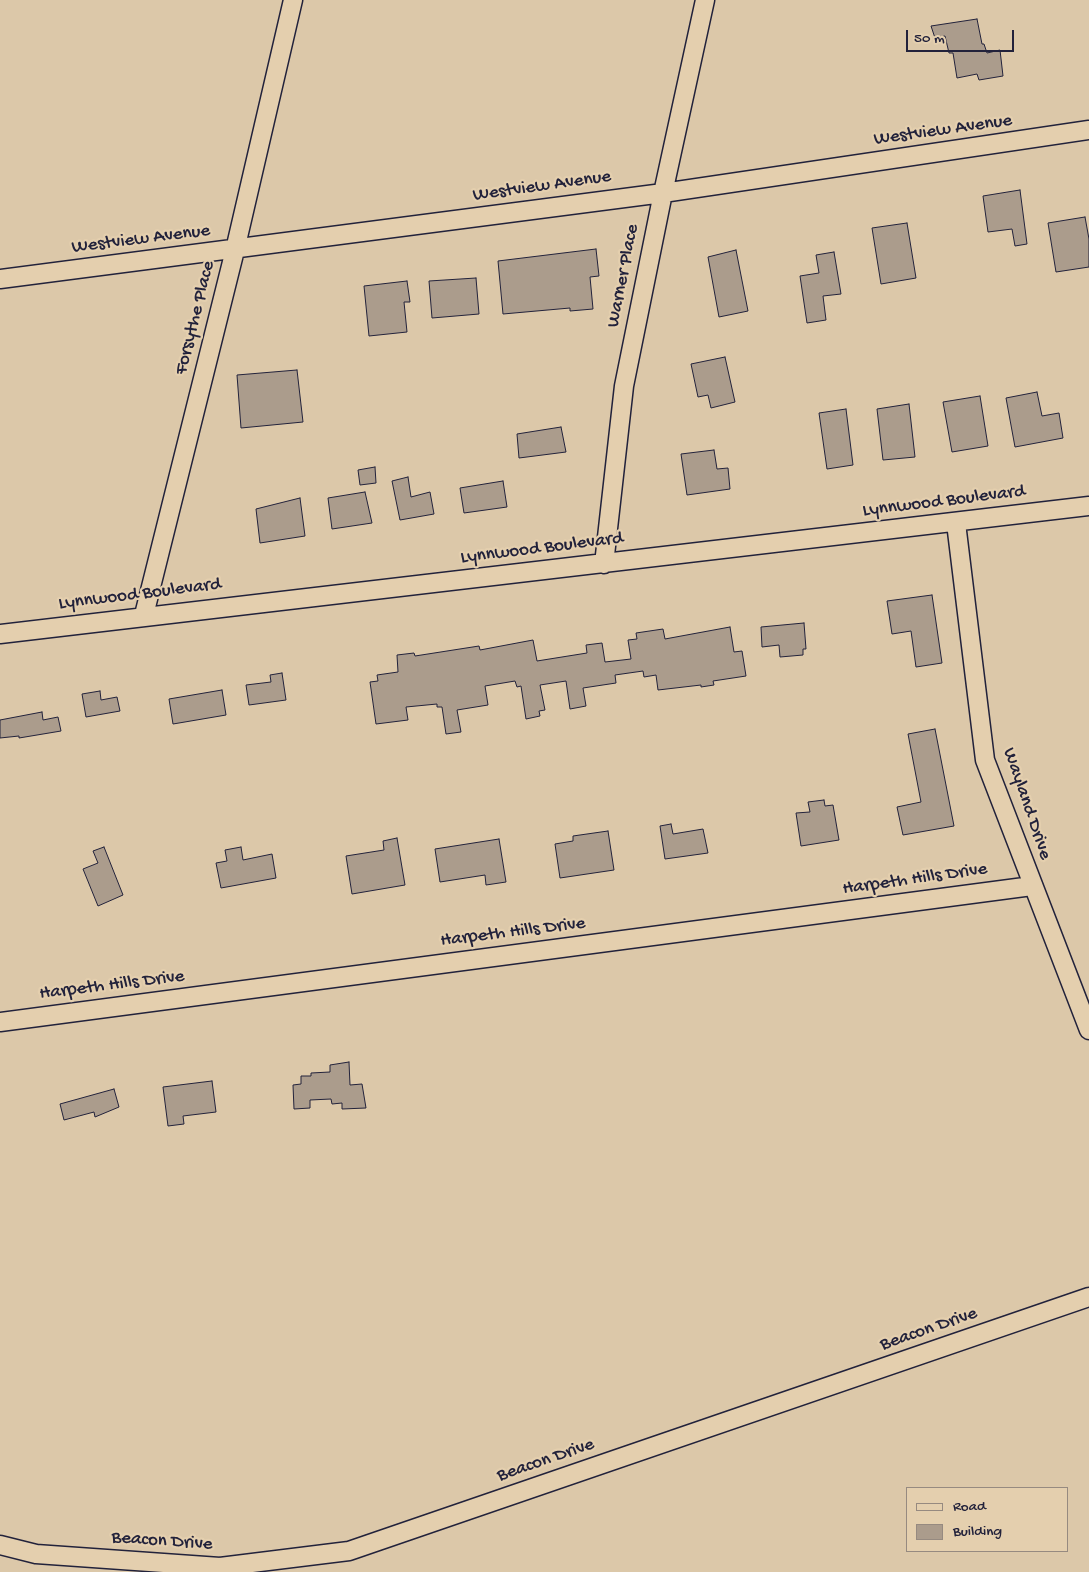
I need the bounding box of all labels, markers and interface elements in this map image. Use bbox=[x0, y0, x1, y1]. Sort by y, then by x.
scale bar bbox=[909, 20, 1016, 52]
text: 50 m bbox=[914, 30, 945, 48]
street label: Westview Avenue bbox=[872, 110, 1014, 152]
street label: Westview Avenue bbox=[471, 166, 613, 208]
street label: Westview Avenue bbox=[70, 220, 212, 260]
street label: Warner Place bbox=[603, 222, 645, 330]
street label: Forsythe Place bbox=[171, 259, 221, 377]
street label: Lynnwood Boulevard bbox=[861, 481, 1027, 523]
street label: Lynnwood Boulevard bbox=[459, 528, 625, 570]
street label: Lynnwood Boulevard bbox=[57, 574, 223, 616]
street label: Wayland Drive bbox=[996, 745, 1056, 863]
street label: Harpeth Hills Drive bbox=[841, 859, 989, 901]
street label: Harpeth Hills Drive bbox=[439, 913, 587, 953]
street label: Harpeth Hills Drive bbox=[38, 966, 186, 1006]
street label: Beacon Drive bbox=[877, 1303, 981, 1357]
street label: Beacon Drive bbox=[494, 1434, 598, 1488]
legend bbox=[906, 1487, 1069, 1552]
text: Road bbox=[953, 1498, 986, 1516]
text: Building bbox=[953, 1523, 1002, 1541]
street label: Beacon Drive bbox=[111, 1527, 213, 1557]

